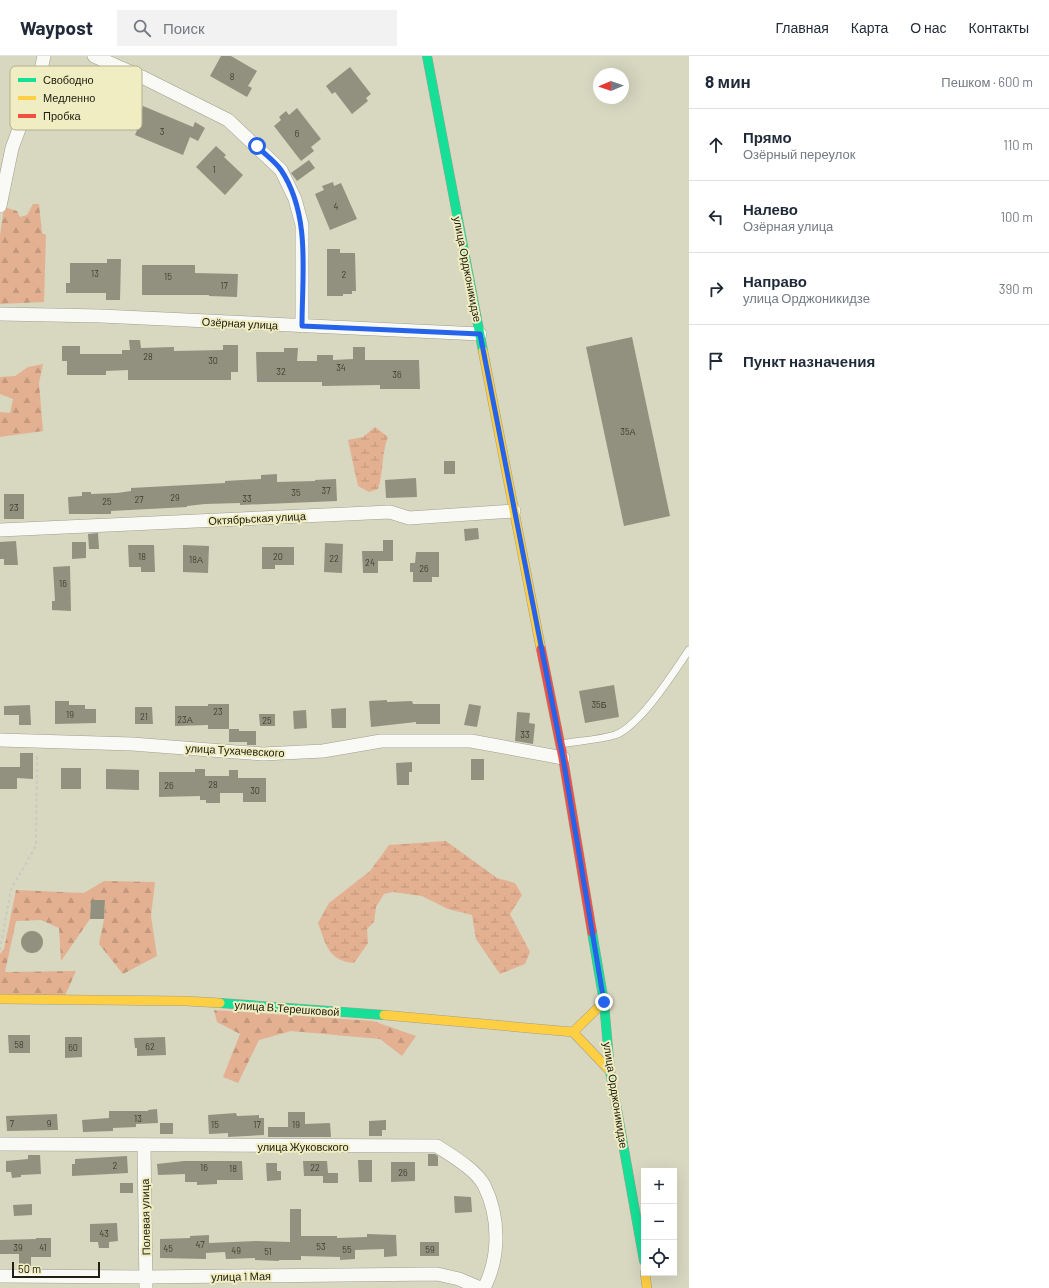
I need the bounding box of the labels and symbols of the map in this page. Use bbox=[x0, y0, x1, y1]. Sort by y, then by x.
legend bbox=[10, 66, 142, 130]
north arrow bbox=[593, 68, 629, 104]
house number: 8 bbox=[230, 71, 235, 82]
text: Свободно bbox=[43, 73, 94, 86]
text: Медленно bbox=[43, 91, 95, 104]
text: Пробка bbox=[43, 109, 81, 122]
house number: 3 bbox=[160, 126, 165, 137]
house number: 6 bbox=[295, 128, 300, 139]
route start bbox=[248, 137, 266, 155]
house number: 1 bbox=[212, 164, 216, 175]
house number: 4 bbox=[334, 201, 339, 212]
street label: улица Орджоникидзе bbox=[451, 215, 485, 323]
house number: 13 bbox=[91, 268, 99, 279]
house number: 2 bbox=[342, 269, 347, 280]
house number: 15 bbox=[164, 271, 172, 282]
house number: 17 bbox=[220, 280, 228, 291]
street label: Озёрная улица bbox=[201, 315, 279, 332]
house number: 28 bbox=[143, 351, 153, 362]
house number: 30 bbox=[208, 355, 218, 366]
house number: 34 bbox=[336, 362, 346, 373]
house number: 32 bbox=[276, 366, 286, 377]
house number: 36 bbox=[392, 369, 402, 380]
house number: 35А bbox=[620, 426, 636, 437]
house number: 37 bbox=[322, 485, 331, 496]
house number: 35 bbox=[291, 487, 301, 498]
house number: 29 bbox=[170, 492, 180, 503]
house number: 33 bbox=[242, 493, 252, 504]
house number: 27 bbox=[134, 494, 144, 505]
house number: 25 bbox=[102, 496, 112, 507]
house number: 23 bbox=[9, 502, 19, 513]
street label: Октябрьская улица bbox=[208, 509, 307, 527]
house number: 18 bbox=[138, 551, 146, 562]
house number: 20 bbox=[273, 551, 283, 562]
house number: 22 bbox=[329, 553, 339, 564]
house number: 18А bbox=[189, 554, 203, 565]
house number: 24 bbox=[365, 557, 375, 568]
house number: 26 bbox=[419, 563, 429, 574]
house number: 16 bbox=[59, 578, 67, 589]
house number: 35Б bbox=[591, 699, 607, 710]
house number: 23 bbox=[213, 706, 223, 717]
house number: 19 bbox=[66, 709, 74, 720]
house number: 21 bbox=[140, 711, 148, 722]
house number: 23А bbox=[177, 714, 193, 725]
house number: 25 bbox=[262, 715, 272, 726]
house number: 33 bbox=[520, 729, 530, 740]
street label: улица Тухачевского bbox=[185, 741, 285, 759]
house number: 28 bbox=[208, 779, 218, 790]
house number: 26 bbox=[164, 780, 174, 791]
house number: 30 bbox=[250, 785, 260, 796]
route end bbox=[595, 993, 613, 1011]
street label: улица В.Терешковой bbox=[234, 998, 340, 1018]
house number: 58 bbox=[14, 1039, 24, 1050]
house number: 62 bbox=[145, 1041, 155, 1052]
street label: улица Орджоникидзе bbox=[601, 1041, 631, 1149]
house number: 60 bbox=[68, 1042, 78, 1053]
house number: 13 bbox=[134, 1113, 142, 1124]
house number: 7 bbox=[10, 1118, 15, 1129]
house number: 9 bbox=[47, 1118, 52, 1129]
house number: 15 bbox=[211, 1119, 219, 1130]
house number: 17 bbox=[253, 1119, 261, 1130]
house number: 19 bbox=[292, 1119, 300, 1130]
street label: улица Жуковского bbox=[257, 1140, 349, 1153]
house number: 2 bbox=[113, 1160, 118, 1171]
house number: 16 bbox=[200, 1162, 208, 1173]
house number: 22 bbox=[310, 1162, 320, 1173]
house number: 18 bbox=[229, 1163, 237, 1174]
house number: 26 bbox=[398, 1167, 408, 1178]
street label: Полевая улица bbox=[138, 1178, 152, 1255]
house number: 43 bbox=[99, 1228, 109, 1239]
house number: 47 bbox=[196, 1239, 205, 1250]
house number: 53 bbox=[316, 1241, 326, 1252]
house number: 39 bbox=[13, 1242, 23, 1253]
house number: 41 bbox=[39, 1242, 47, 1253]
house number: 45 bbox=[163, 1243, 173, 1254]
house number: 55 bbox=[342, 1244, 352, 1255]
house number: 59 bbox=[425, 1244, 435, 1255]
house number: 49 bbox=[231, 1245, 241, 1256]
house number: 51 bbox=[264, 1246, 272, 1257]
scale bar bbox=[12, 1260, 100, 1279]
street label: улица 1 Мая bbox=[211, 1269, 271, 1283]

